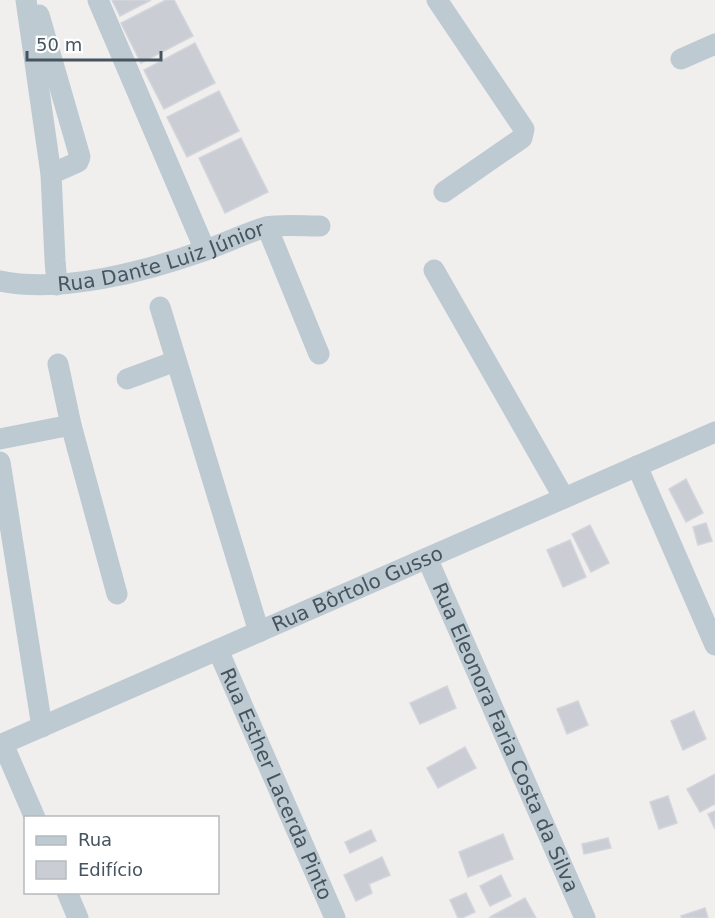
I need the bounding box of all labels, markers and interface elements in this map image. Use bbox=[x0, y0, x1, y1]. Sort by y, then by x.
scale bar bbox=[27, 24, 160, 62]
text: 50 m bbox=[36, 34, 82, 55]
street label: Rua Dante Luiz Júnior bbox=[56, 216, 268, 296]
street label: Rua Bôrtolo Gusso bbox=[268, 541, 446, 637]
street label: Rua Eleonora Faria Costa da Silva bbox=[427, 579, 584, 896]
street label: Rua Esther Lacerda Pinto bbox=[215, 664, 338, 903]
legend bbox=[24, 816, 219, 894]
text: Rua bbox=[78, 829, 112, 850]
text: Edifício bbox=[78, 859, 143, 880]

